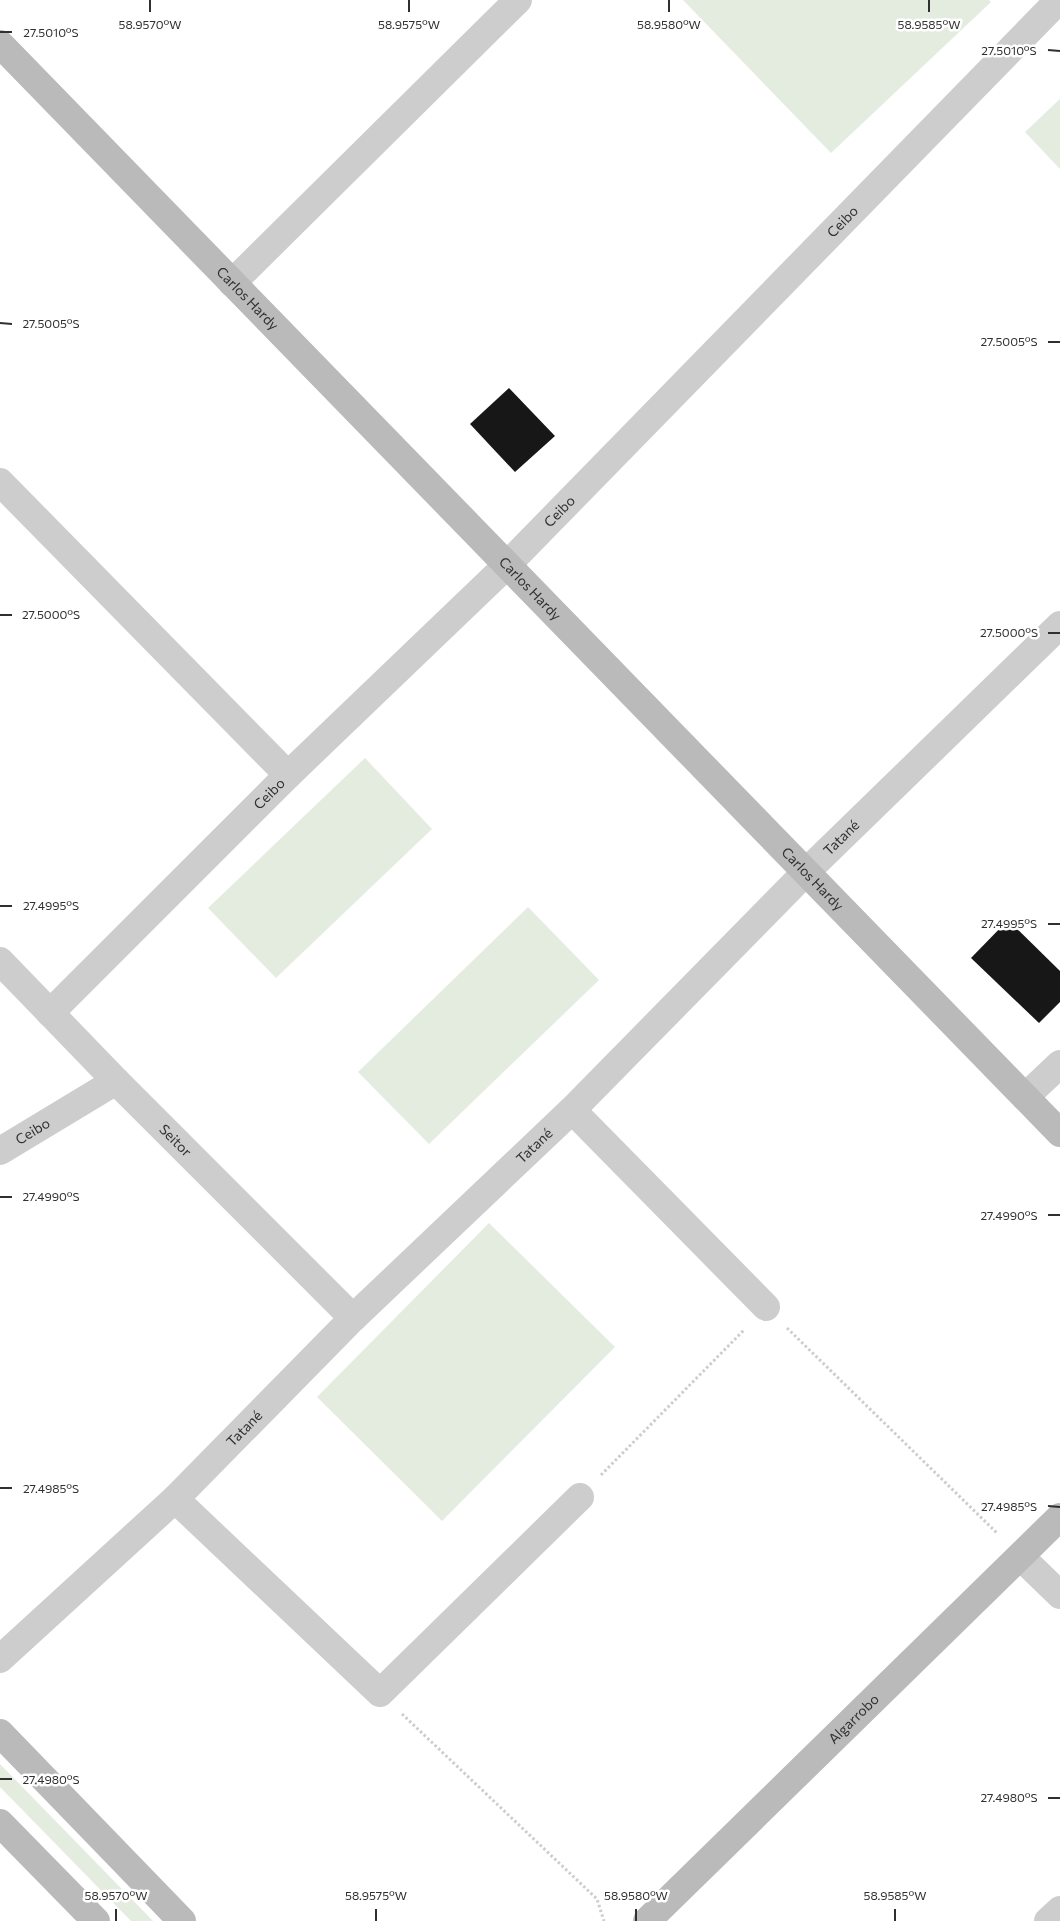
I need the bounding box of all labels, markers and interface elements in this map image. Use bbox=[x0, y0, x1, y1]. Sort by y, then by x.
text: 58.9570°W bbox=[119, 17, 181, 31]
text: 58.9575°W bbox=[378, 17, 440, 31]
text: 58.9580°W bbox=[637, 17, 701, 31]
text: 58.9585°W bbox=[898, 17, 960, 31]
text: 27.5010°S bbox=[23, 25, 79, 39]
text: 27.5010°S bbox=[981, 43, 1037, 57]
street label: Ceibo bbox=[823, 202, 861, 241]
street label: Carlos Hardy bbox=[213, 263, 283, 333]
text: 27.5005°S bbox=[22, 316, 80, 330]
text: 27.5005°S bbox=[980, 334, 1038, 348]
street label: Ceibo bbox=[540, 492, 578, 530]
street label: Carlos Hardy bbox=[496, 553, 565, 624]
text: 27.5000°S bbox=[22, 607, 80, 621]
text: 27.5000°S bbox=[980, 625, 1038, 639]
street label: Ceibo bbox=[250, 774, 288, 813]
street label: Tatané bbox=[819, 816, 862, 859]
street label: Carlos Hardy bbox=[778, 843, 848, 914]
text: 27.4995°S bbox=[23, 898, 79, 912]
text: 27.4995°S bbox=[981, 916, 1037, 930]
street label: Ceibo bbox=[12, 1114, 53, 1148]
street label: Seitor bbox=[156, 1120, 196, 1160]
street label: Tatané bbox=[512, 1124, 556, 1167]
text: 27.4990°S bbox=[22, 1189, 80, 1203]
text: 27.4990°S bbox=[980, 1208, 1038, 1222]
street label: Tatané bbox=[223, 1407, 265, 1450]
text: 27.4985°S bbox=[23, 1481, 79, 1495]
text: 27.4985°S bbox=[981, 1499, 1037, 1513]
street label: Algarrobo bbox=[824, 1690, 882, 1747]
text: 27.4980°S bbox=[22, 1772, 80, 1786]
text: 27.4980°S bbox=[980, 1790, 1038, 1804]
text: 58.9570°W bbox=[85, 1888, 147, 1902]
text: 58.9575°W bbox=[345, 1888, 407, 1902]
text: 58.9580°W bbox=[604, 1888, 668, 1902]
text: 58.9585°W bbox=[864, 1888, 926, 1902]

